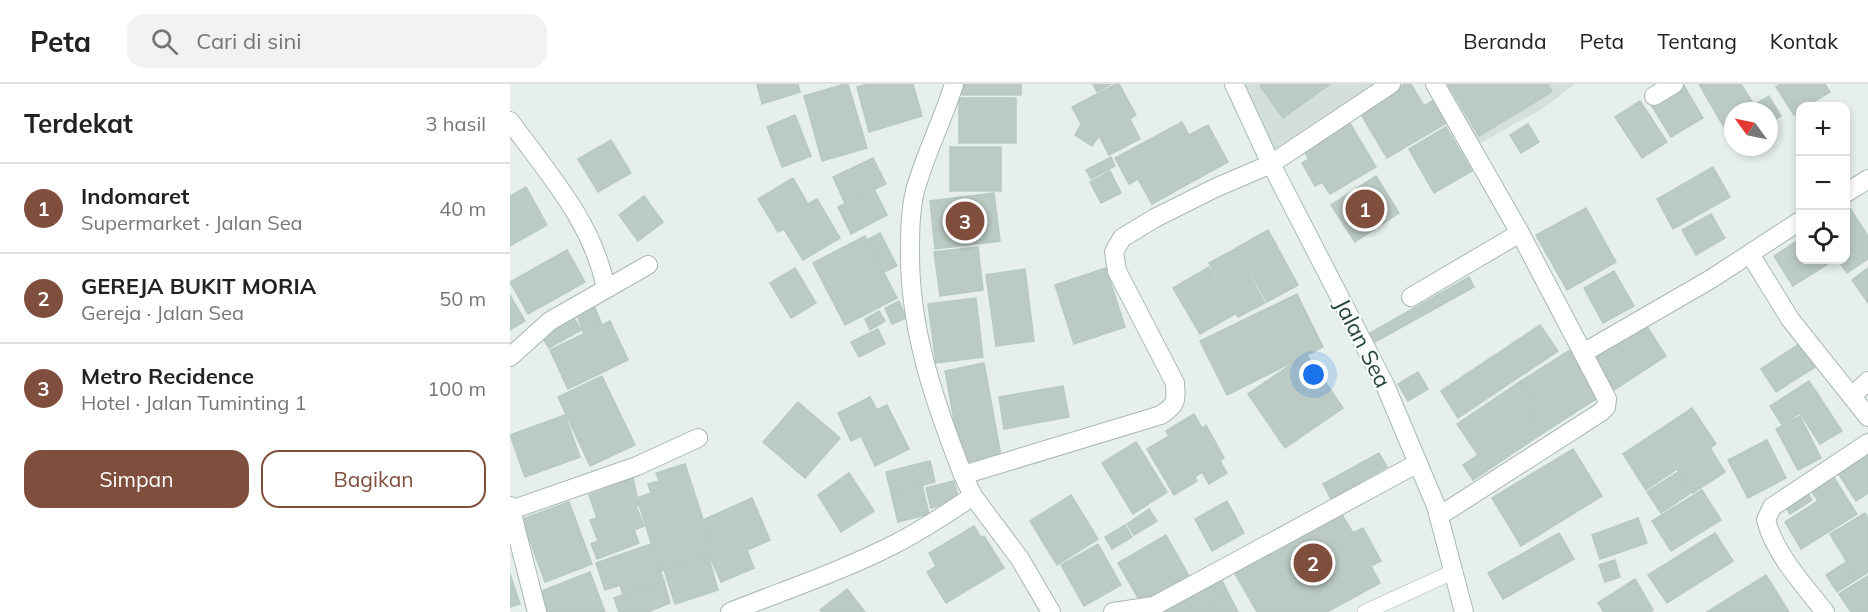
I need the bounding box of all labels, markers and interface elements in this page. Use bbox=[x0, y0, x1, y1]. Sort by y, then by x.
search box bbox=[127, 14, 547, 68]
text: Peta bbox=[30, 24, 91, 59]
icon: search bbox=[148, 25, 181, 58]
text: Cari di sini bbox=[196, 27, 302, 55]
text: Beranda bbox=[1463, 28, 1547, 54]
text: Peta bbox=[1580, 28, 1624, 54]
text: Tentang bbox=[1657, 28, 1737, 54]
text: Kontak bbox=[1770, 28, 1838, 54]
north arrow bbox=[1724, 102, 1778, 156]
map controls bbox=[1796, 102, 1850, 264]
button: + bbox=[1796, 102, 1850, 156]
text: Terdekat bbox=[24, 107, 133, 140]
text: 3 hasil bbox=[426, 111, 486, 136]
button: − bbox=[1796, 156, 1850, 210]
text: Indomaret bbox=[81, 182, 189, 210]
pin: 1 bbox=[1346, 186, 1384, 232]
text: 1 bbox=[38, 196, 50, 221]
text: 40 m bbox=[439, 196, 486, 221]
pin: 3 bbox=[946, 198, 984, 244]
text: Supermarket · Jalan Sea bbox=[81, 210, 303, 235]
button: locate bbox=[1796, 210, 1850, 264]
text: GEREJA BUKIT MORIA bbox=[81, 272, 316, 300]
text: 2 bbox=[38, 286, 50, 311]
text: 50 m bbox=[439, 286, 486, 311]
street label: Jalan Sea bbox=[1329, 294, 1397, 392]
text: Gereja · Jalan Sea bbox=[81, 300, 244, 325]
your location bbox=[1299, 360, 1328, 389]
text: Metro Recidence bbox=[81, 362, 254, 390]
text: 3 bbox=[38, 376, 50, 401]
text: 100 m bbox=[427, 376, 486, 401]
text: Hotel · Jalan Tuminting 1 bbox=[81, 390, 307, 415]
button: Simpan bbox=[24, 450, 249, 508]
button: Bagikan bbox=[261, 450, 486, 508]
pin: 2 bbox=[1294, 540, 1332, 586]

